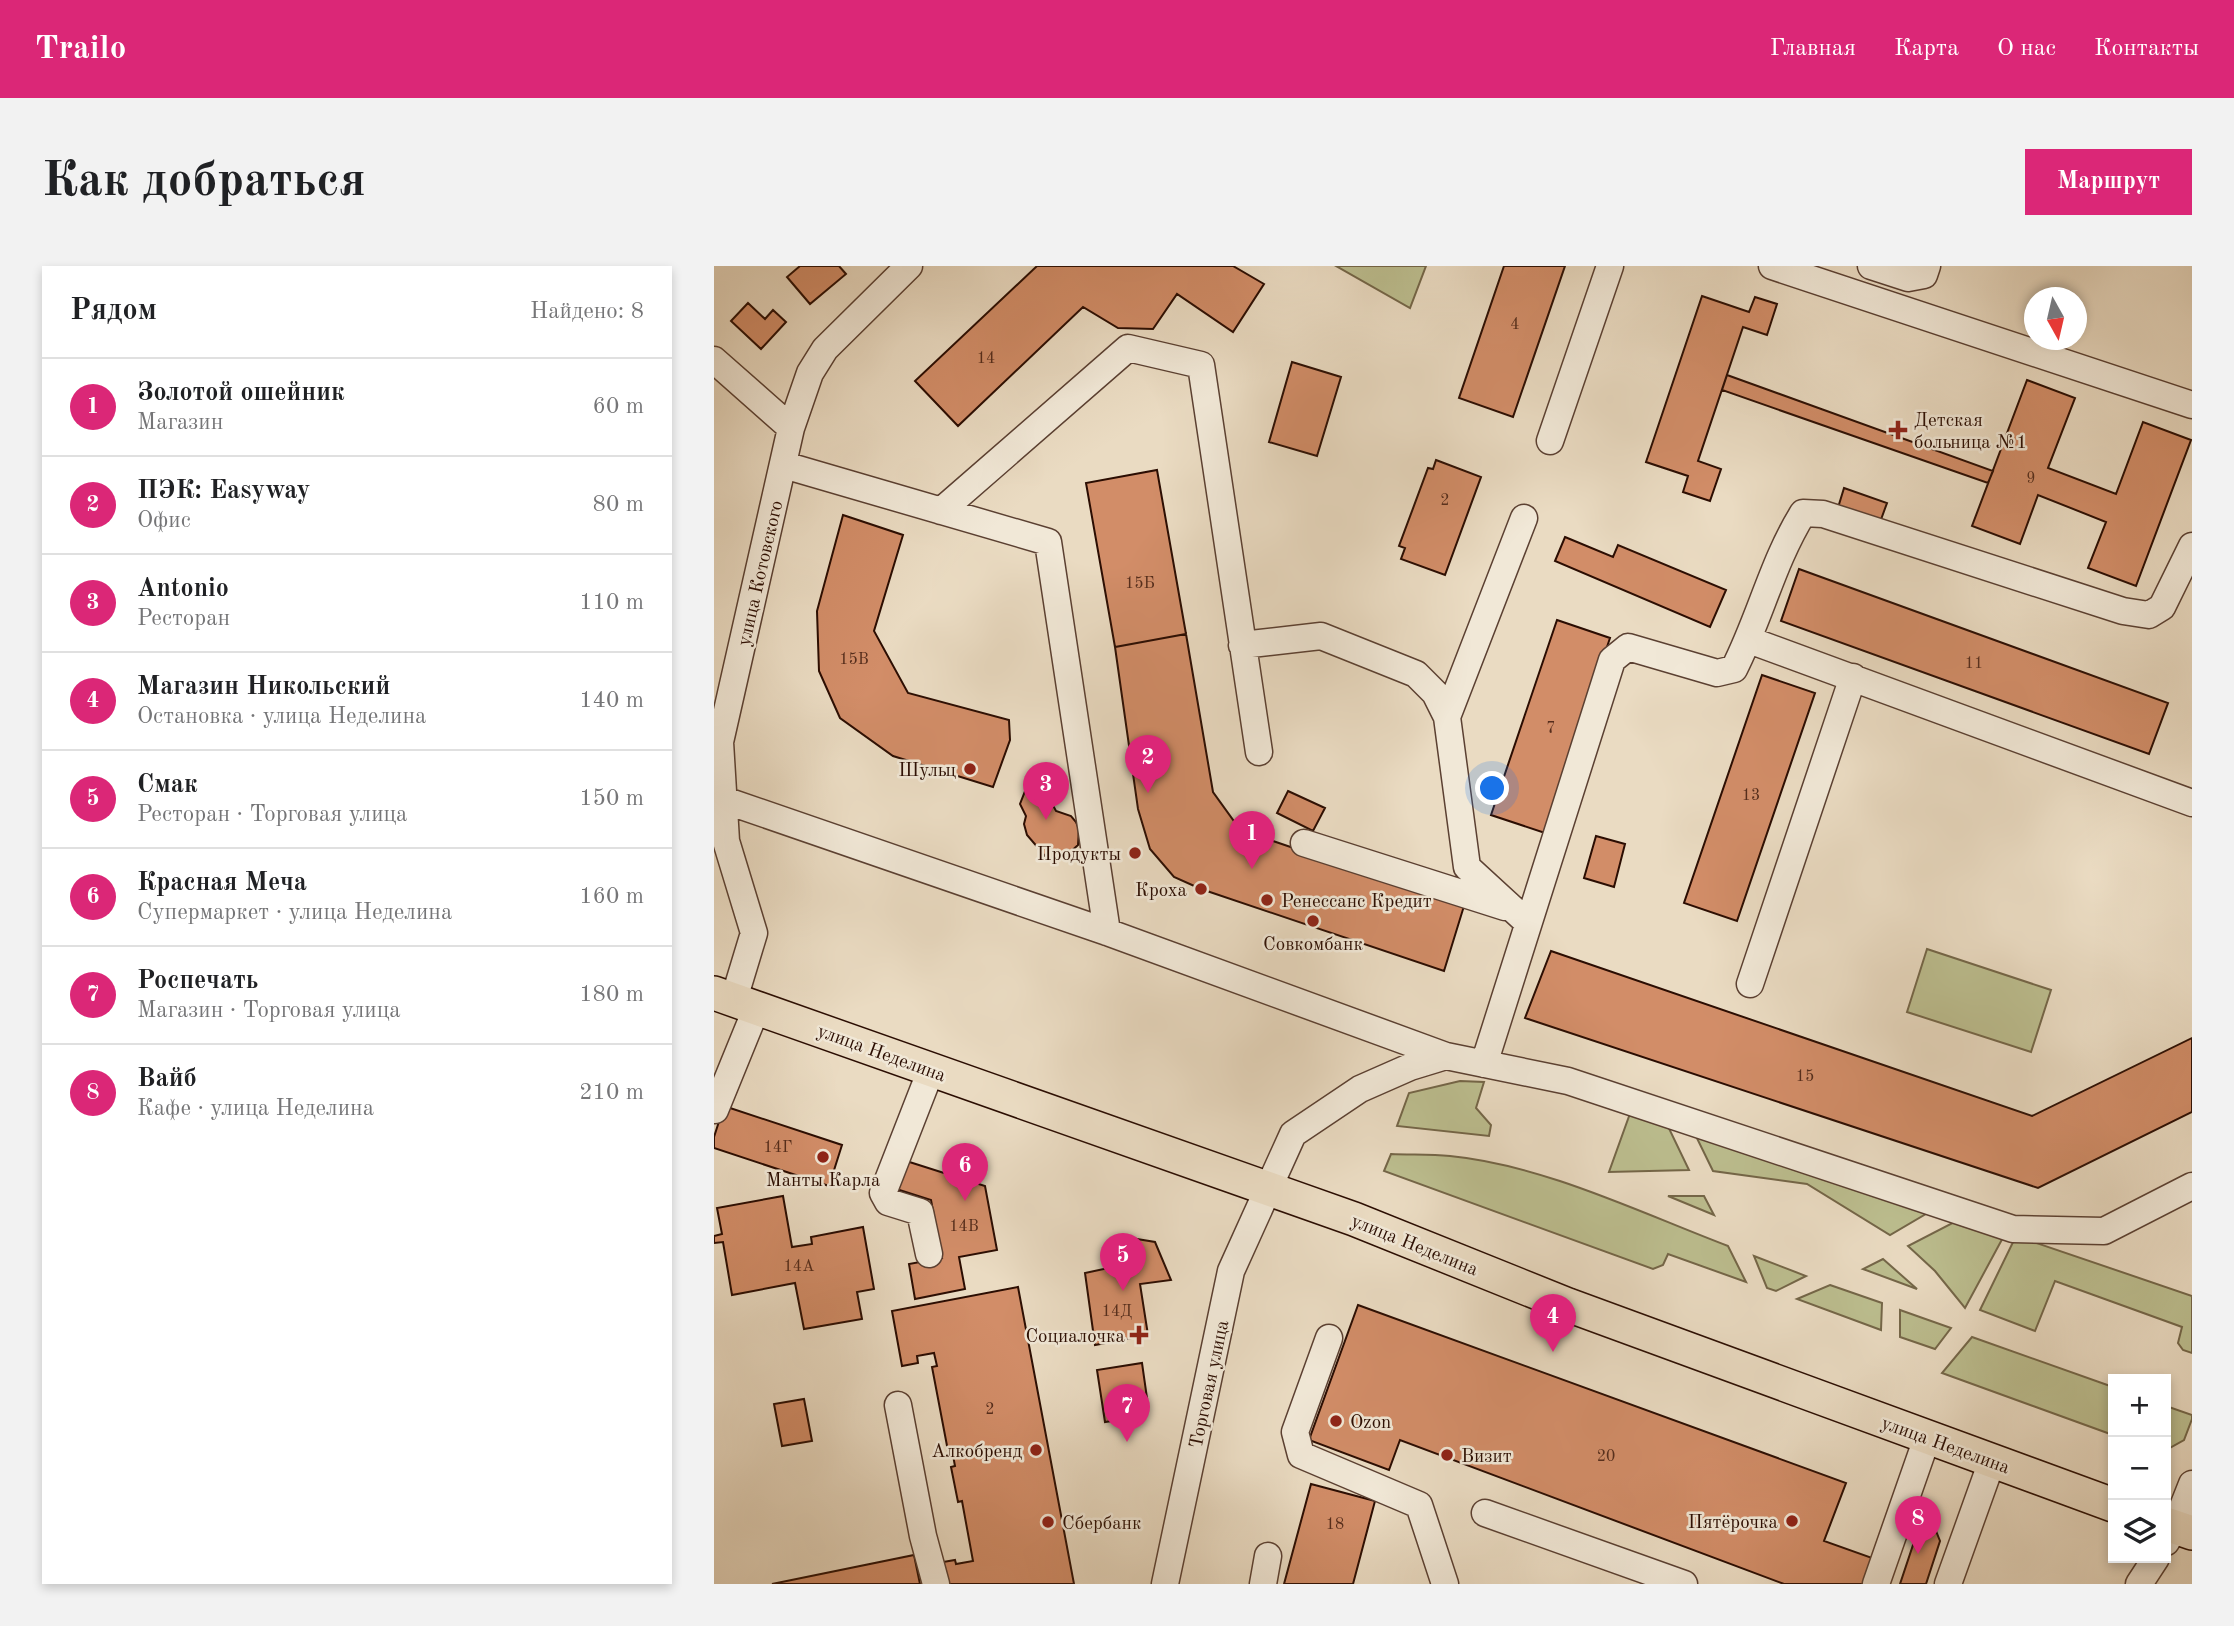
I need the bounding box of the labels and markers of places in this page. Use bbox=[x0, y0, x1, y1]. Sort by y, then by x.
place label: Детская больница №1 bbox=[1914, 412, 2027, 453]
marker: Детская больница №1 bbox=[1888, 420, 1908, 440]
pin: 2 bbox=[1125, 735, 1171, 793]
marker: Шульц bbox=[962, 761, 978, 777]
place label: Шульц bbox=[898, 762, 957, 781]
pin: 3 bbox=[1023, 762, 1069, 820]
pin: 1 bbox=[1229, 811, 1275, 869]
marker: Продукты bbox=[1127, 845, 1143, 861]
place label: Продукты bbox=[1037, 846, 1121, 865]
marker: Кроха bbox=[1193, 881, 1209, 897]
place label: Кроха bbox=[1135, 882, 1188, 901]
marker: Ренессанс Кредит bbox=[1259, 892, 1275, 908]
place label: Ренессанс Кредит bbox=[1281, 893, 1432, 912]
marker: Совкомбанк bbox=[1305, 913, 1321, 929]
place label: Совкомбанк bbox=[1263, 936, 1363, 955]
pin: 6 bbox=[942, 1143, 988, 1201]
marker: Манты Карла bbox=[815, 1149, 831, 1165]
place label: Манты Карла bbox=[766, 1172, 881, 1191]
pin: 5 bbox=[1100, 1233, 1146, 1291]
pin: 4 bbox=[1530, 1294, 1576, 1352]
marker: Социалочка bbox=[1131, 1327, 1147, 1343]
place label: Социалочка bbox=[1025, 1328, 1126, 1347]
pin: 7 bbox=[1104, 1384, 1150, 1442]
marker: Ozon bbox=[1328, 1413, 1344, 1429]
place label: Ozon bbox=[1350, 1414, 1391, 1433]
marker: Алкобренд bbox=[1028, 1442, 1044, 1458]
place label: Алкобренд bbox=[931, 1443, 1023, 1462]
marker: Визит bbox=[1439, 1447, 1455, 1463]
place label: Визит bbox=[1461, 1448, 1512, 1467]
pin: 8 bbox=[1895, 1496, 1941, 1554]
marker: Пятёрочка bbox=[1784, 1513, 1800, 1529]
marker: Сбербанк bbox=[1040, 1514, 1056, 1530]
place label: Пятёрочка bbox=[1688, 1514, 1779, 1533]
place label: Сбербанк bbox=[1062, 1515, 1142, 1534]

